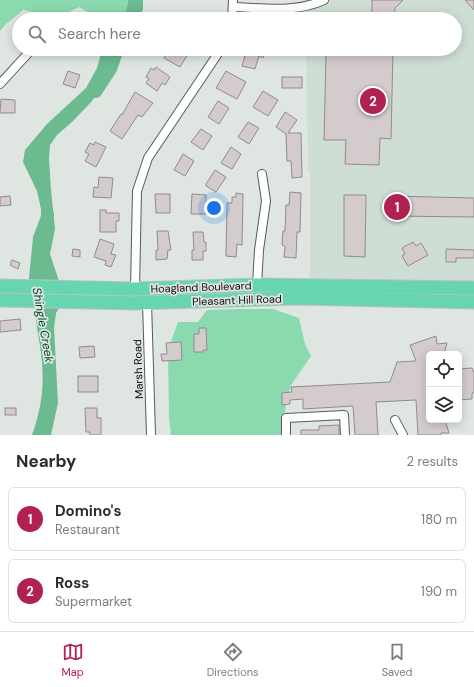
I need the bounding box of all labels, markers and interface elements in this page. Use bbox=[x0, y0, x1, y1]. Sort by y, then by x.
search box bbox=[12, 12, 462, 56]
icon: search bbox=[26, 23, 48, 45]
text: Search here bbox=[58, 24, 141, 44]
pin: 2 bbox=[360, 86, 386, 116]
pin: 1 bbox=[384, 192, 410, 222]
your location bbox=[204, 198, 224, 218]
street label: Hoagland Boulevard bbox=[150, 278, 252, 296]
water label: Shingle Creek bbox=[29, 286, 58, 365]
street label: Pleasant Hill Road bbox=[192, 291, 282, 309]
street label: Marsh Road bbox=[130, 339, 146, 399]
map controls bbox=[426, 351, 462, 423]
button: locate bbox=[426, 351, 462, 387]
button: layers bbox=[426, 387, 462, 423]
text: Nearby bbox=[16, 450, 76, 472]
text: 2 results bbox=[407, 453, 458, 470]
text: Domino's bbox=[55, 501, 122, 521]
text: 1 bbox=[28, 511, 32, 528]
text: 180 m bbox=[421, 511, 457, 528]
text: Restaurant bbox=[55, 521, 120, 538]
text: Ross bbox=[55, 573, 89, 593]
text: 2 bbox=[26, 583, 34, 600]
text: 190 m bbox=[421, 583, 457, 600]
text: Supermarket bbox=[55, 593, 132, 610]
tab: Map bbox=[62, 641, 84, 679]
tab: Directions bbox=[207, 641, 259, 679]
tab: Saved bbox=[382, 641, 412, 679]

